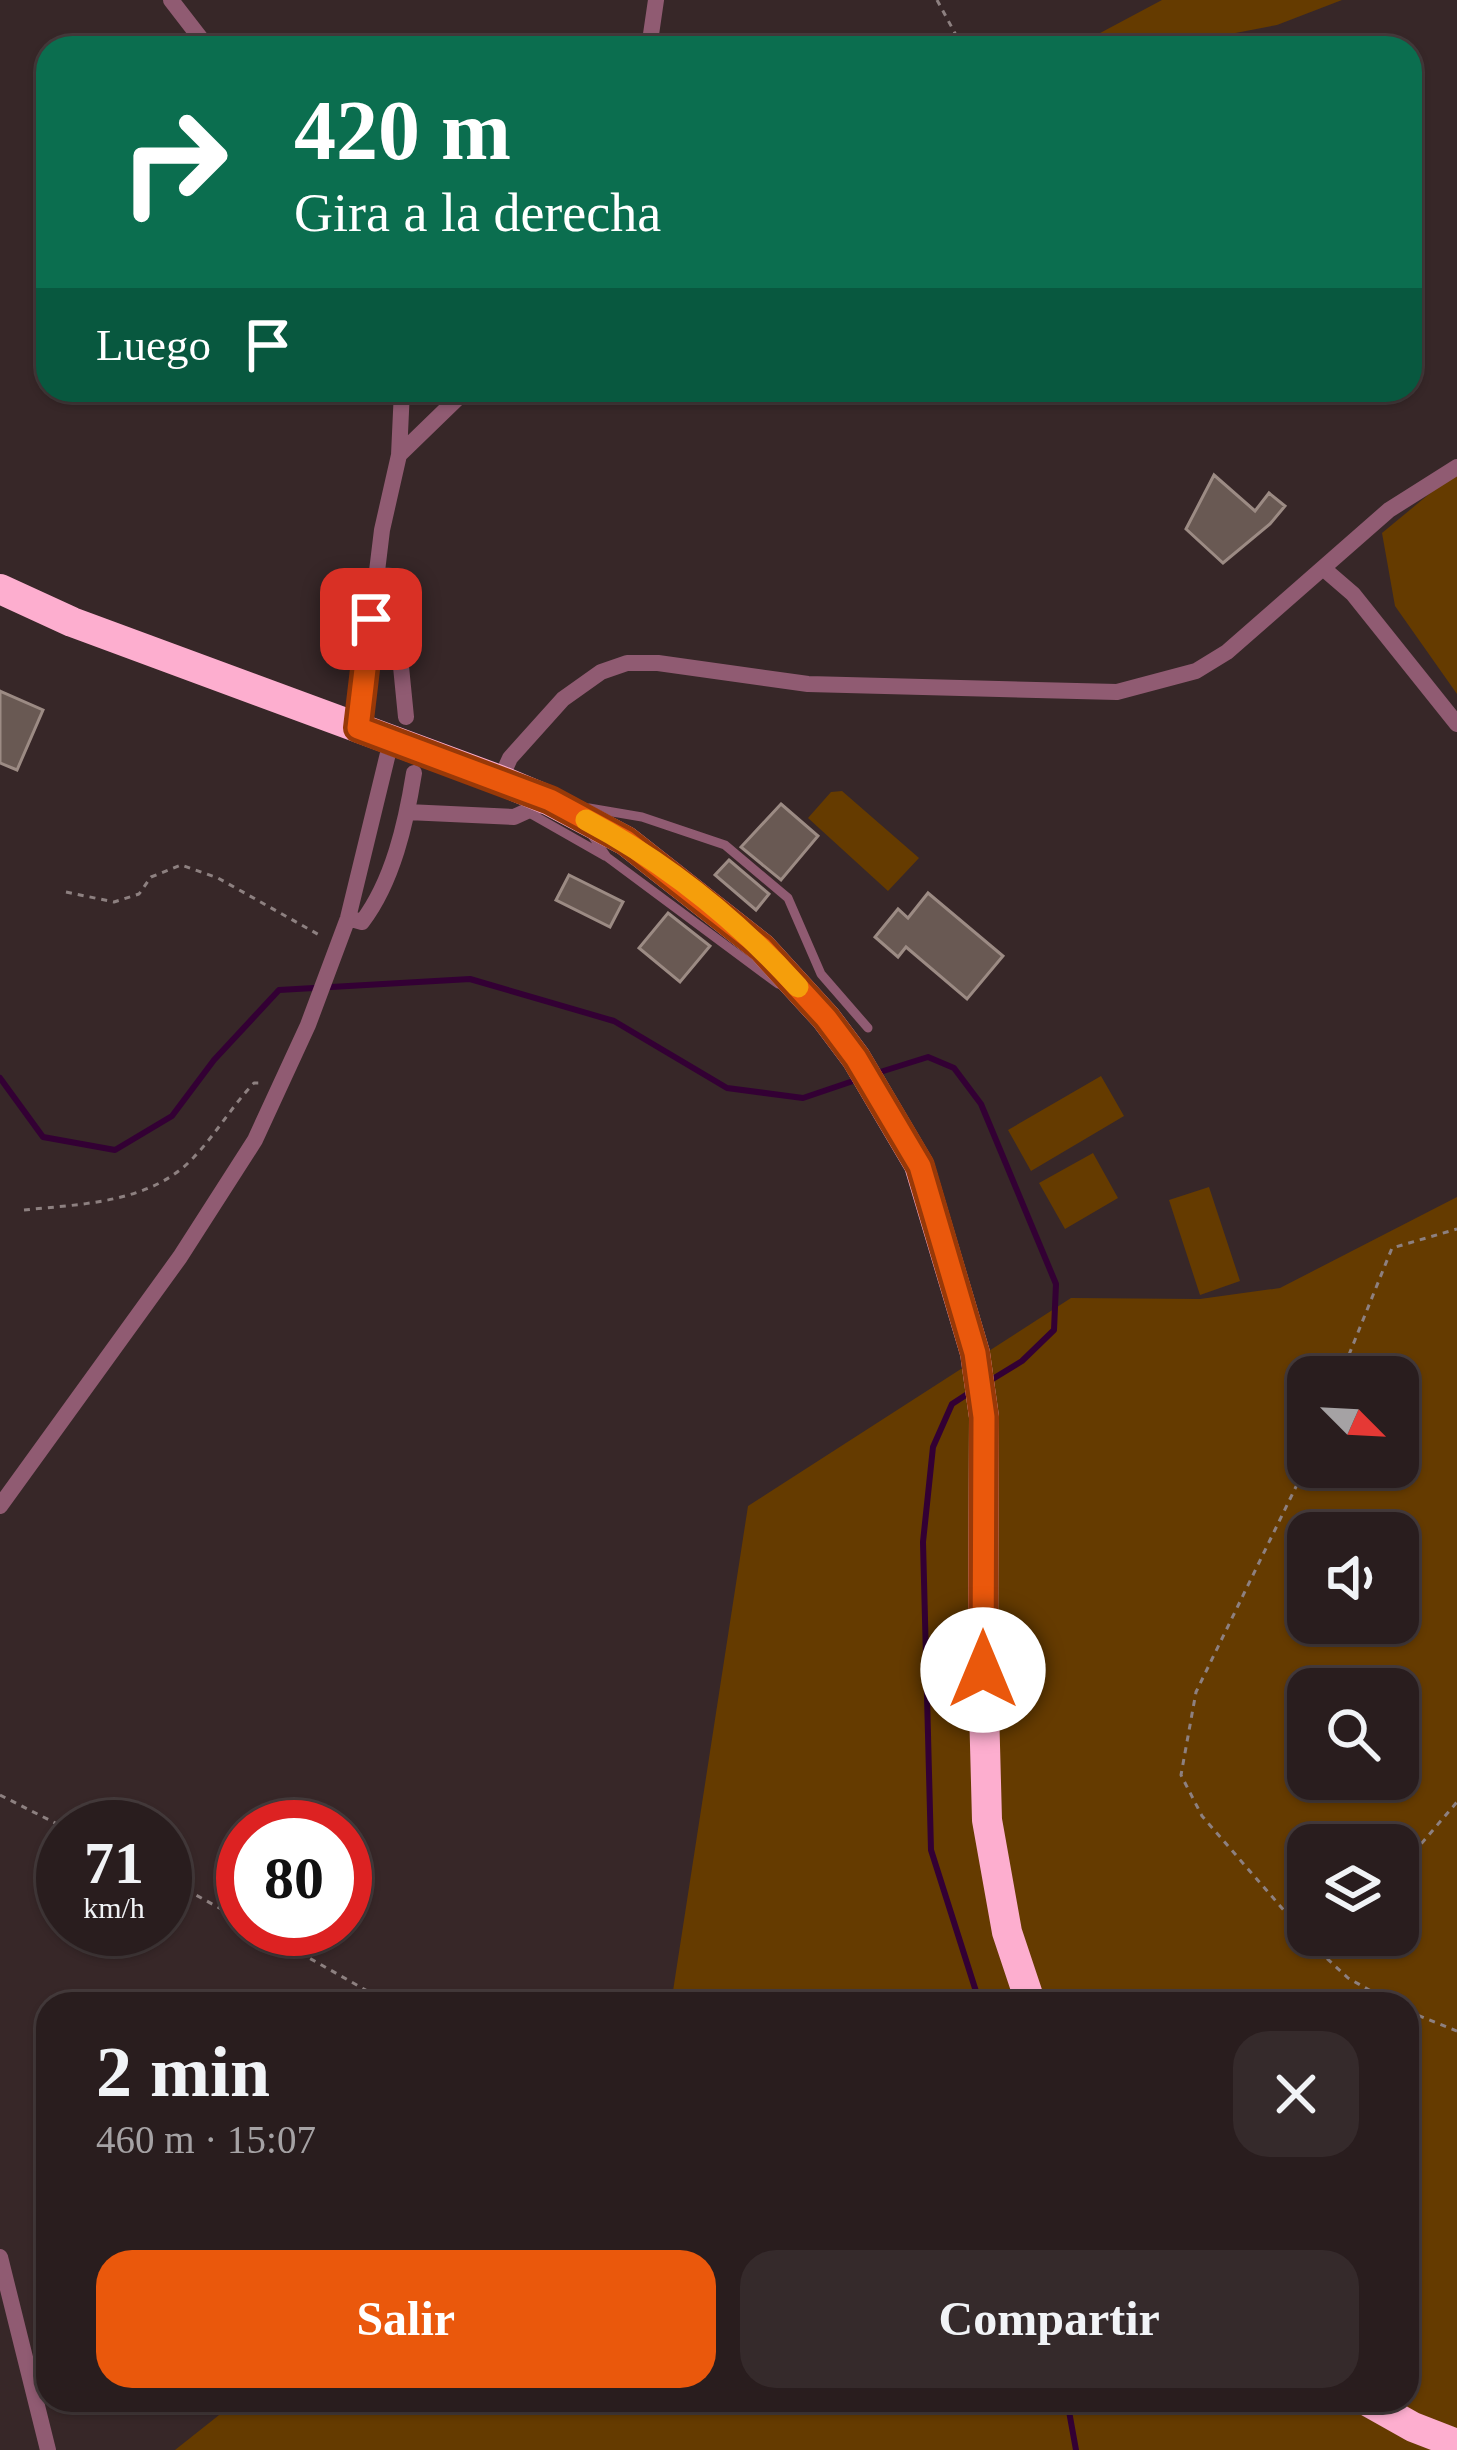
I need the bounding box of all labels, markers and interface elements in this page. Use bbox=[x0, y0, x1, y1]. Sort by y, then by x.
icon: right bbox=[96, 84, 252, 240]
text: 420 m bbox=[294, 84, 511, 177]
text: Gira a la derecha bbox=[294, 183, 661, 243]
icon: arrive bbox=[235, 312, 301, 378]
text: Luego bbox=[96, 320, 211, 370]
pin bbox=[320, 568, 422, 670]
icon: arrive bbox=[338, 586, 404, 652]
north arrow bbox=[1287, 1356, 1419, 1488]
map controls bbox=[1287, 1356, 1419, 1956]
button: sound bbox=[1287, 1512, 1419, 1644]
position arrow bbox=[920, 1607, 1046, 1733]
button: search bbox=[1287, 1668, 1419, 1800]
speed limit sign: 80 bbox=[216, 1800, 372, 1956]
button: layers bbox=[1287, 1824, 1419, 1956]
text: 71 bbox=[84, 1830, 144, 1896]
text: km/h bbox=[83, 1891, 145, 1924]
button: close bbox=[1233, 2031, 1359, 2157]
text: 2 min bbox=[96, 2032, 270, 2112]
text: 460 m · 15:07 bbox=[96, 2118, 316, 2161]
button: Salir bbox=[96, 2250, 716, 2388]
button: Compartir bbox=[740, 2250, 1359, 2388]

